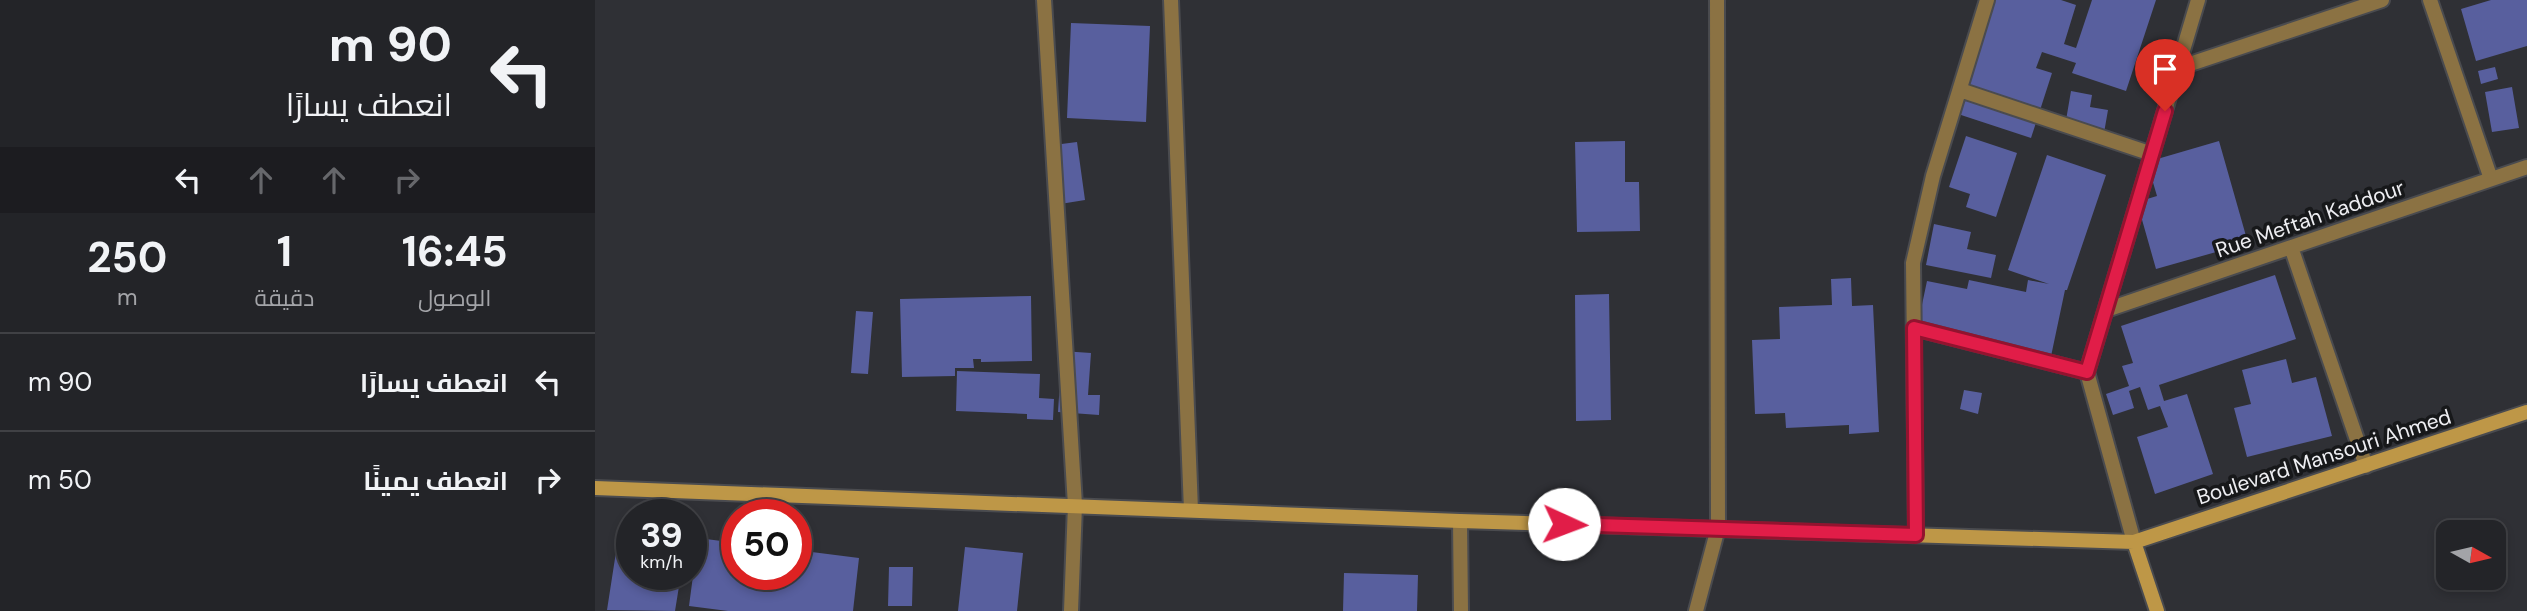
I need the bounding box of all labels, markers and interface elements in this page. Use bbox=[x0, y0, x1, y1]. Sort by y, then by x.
text: 90 m bbox=[329, 12, 452, 76]
icon: left bbox=[476, 28, 567, 119]
pin bbox=[2135, 39, 2195, 111]
icon: arrive bbox=[2146, 50, 2184, 88]
text: انعطف يسارًا bbox=[286, 84, 452, 126]
icon: left bbox=[169, 161, 207, 199]
icon: ahead bbox=[242, 161, 280, 199]
icon: ahead bbox=[315, 161, 353, 199]
icon: right bbox=[388, 161, 426, 199]
street label: Rue Meftah Kaddour bbox=[2212, 173, 2408, 264]
text: 1 bbox=[277, 224, 292, 279]
text: 16:45 bbox=[402, 224, 508, 279]
text: 250 bbox=[87, 230, 167, 285]
text: m bbox=[117, 282, 138, 312]
text: دقيقة bbox=[255, 283, 314, 313]
text: الوصول bbox=[418, 283, 491, 313]
icon: left bbox=[529, 363, 567, 401]
text: 90 m bbox=[28, 365, 92, 399]
text: انعطف يسارًا bbox=[360, 366, 508, 400]
street label: Boulevard Mansouri Ahmed bbox=[2193, 403, 2455, 511]
icon: right bbox=[529, 461, 567, 499]
text: 50 m bbox=[28, 463, 92, 497]
text: انعطف يمينًا bbox=[363, 464, 508, 498]
position arrow bbox=[1527, 487, 1601, 561]
speed limit sign: 50 bbox=[721, 499, 812, 590]
text: 39 bbox=[640, 512, 683, 558]
north arrow bbox=[2436, 520, 2506, 590]
map controls bbox=[2436, 520, 2506, 590]
text: km/h bbox=[640, 550, 683, 574]

